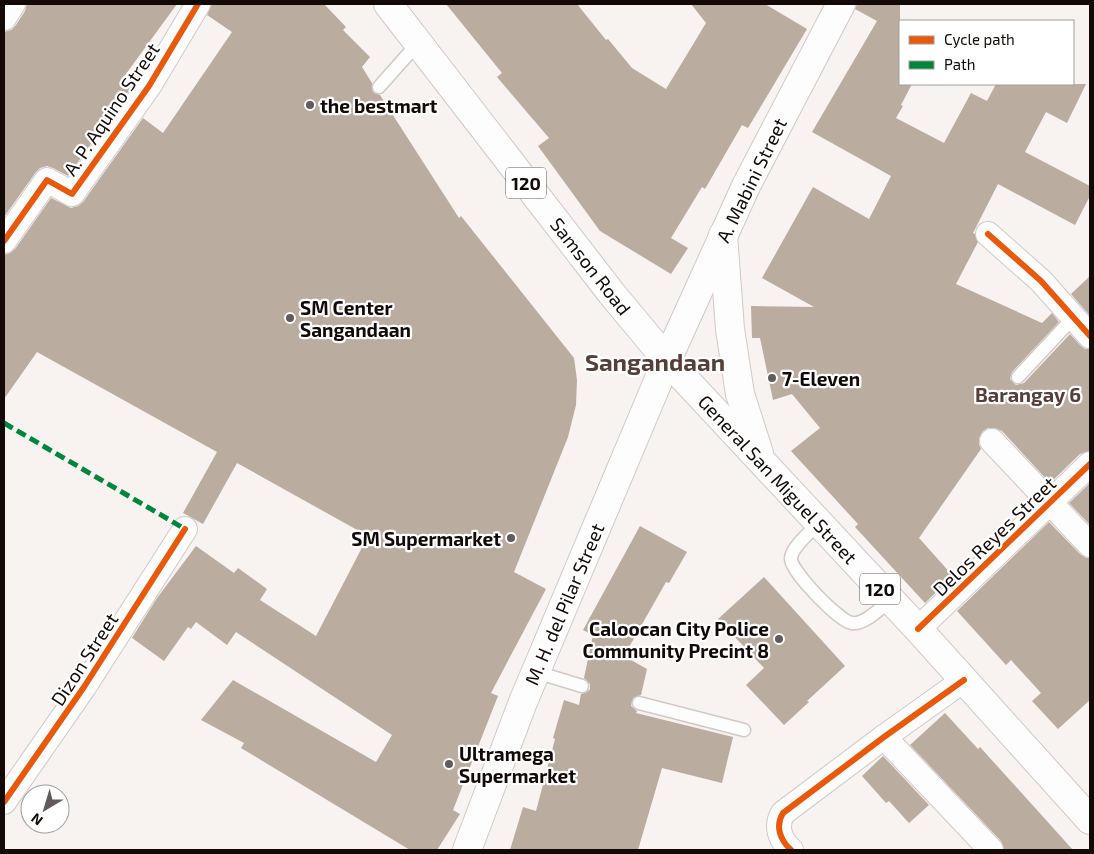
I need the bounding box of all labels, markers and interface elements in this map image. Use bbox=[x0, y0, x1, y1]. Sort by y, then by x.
legend bbox=[899, 20, 1074, 85]
text: Cycle path bbox=[944, 30, 1015, 48]
street label: A. P. Aquino Street bbox=[58, 38, 164, 180]
text: Path bbox=[944, 55, 975, 73]
place label: the bestmart bbox=[320, 94, 438, 117]
marker: the bestmart bbox=[304, 99, 316, 111]
street label: A. Mabini Street bbox=[711, 114, 791, 246]
road number: 120 bbox=[506, 168, 546, 198]
street label: Samson Road bbox=[546, 213, 636, 319]
place label: SM Center Sangandaan bbox=[300, 296, 411, 341]
marker: SM Center Sangandaan bbox=[284, 312, 296, 324]
district label: Sangandaan bbox=[585, 347, 725, 376]
place label: 7-Eleven bbox=[782, 367, 860, 390]
marker: 7-Eleven bbox=[766, 372, 778, 384]
district label: Barangay 6 bbox=[975, 382, 1081, 407]
street label: General San Miguel Street bbox=[694, 390, 862, 568]
street label: Delos Reyes Street bbox=[928, 472, 1060, 600]
street label: M. H. del Pilar Street bbox=[520, 520, 608, 688]
place label: SM Supermarket bbox=[351, 527, 501, 550]
marker: SM Supermarket bbox=[505, 532, 517, 544]
road number: 120 bbox=[860, 574, 900, 604]
street label: Dizon Street bbox=[46, 608, 122, 710]
place label: Caloocan City Police Community Precint 8 bbox=[583, 617, 769, 663]
marker: Caloocan City Police Community Precint 8 bbox=[773, 633, 785, 645]
place label: Ultramega Supermarket bbox=[459, 742, 576, 787]
marker: Ultramega Supermarket bbox=[443, 758, 455, 770]
north arrow bbox=[20, 784, 70, 834]
text: N bbox=[27, 810, 46, 829]

